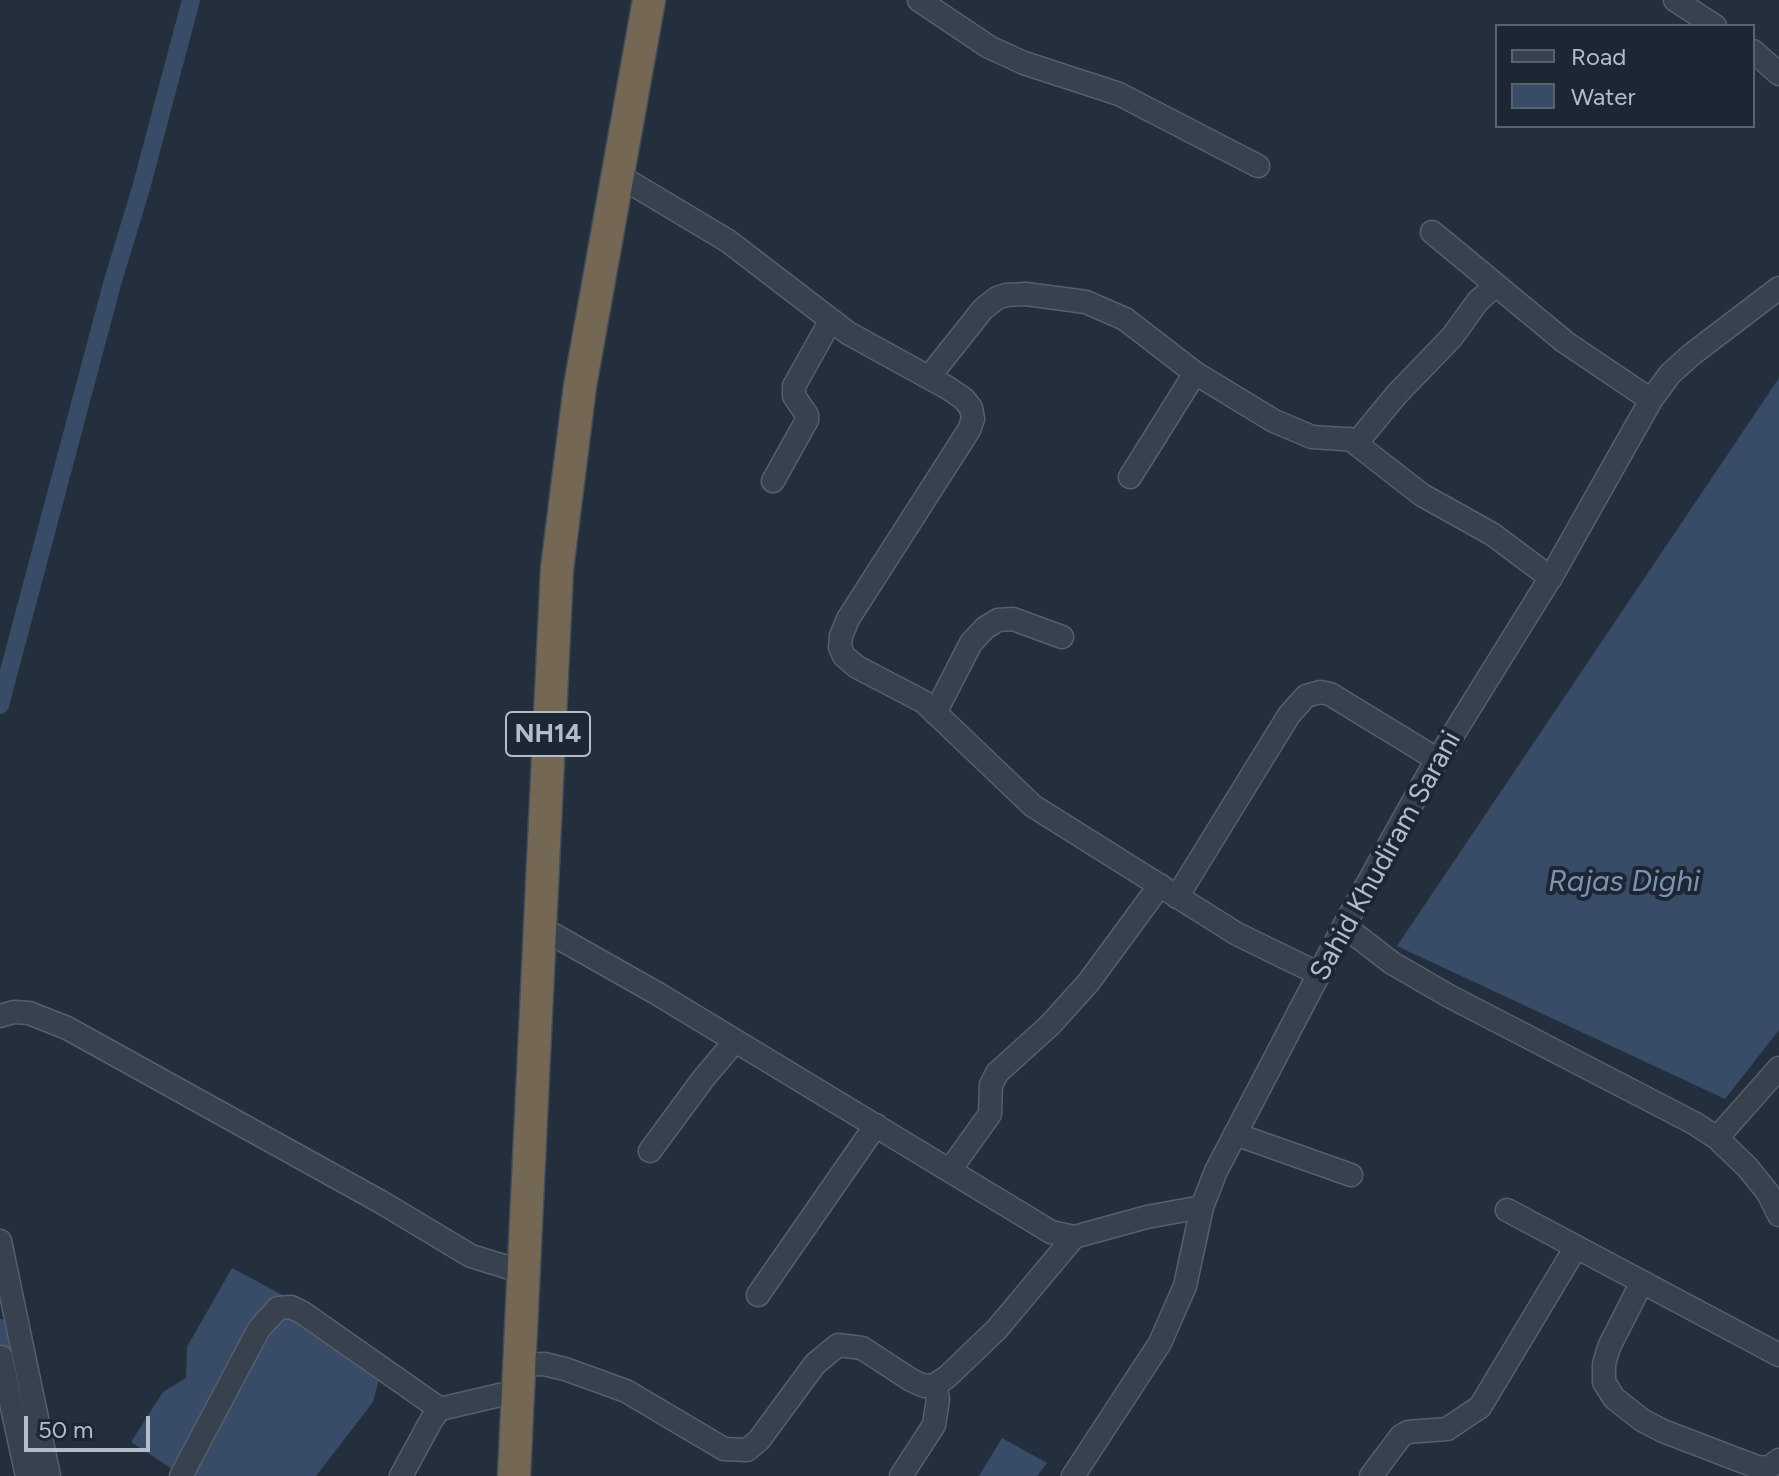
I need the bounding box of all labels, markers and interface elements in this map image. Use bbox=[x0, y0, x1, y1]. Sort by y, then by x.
legend bbox=[1495, 24, 1755, 128]
text: Road bbox=[1571, 42, 1626, 71]
text: Water bbox=[1571, 82, 1636, 111]
road number: NH14 bbox=[506, 712, 590, 756]
street label: Sahid Khudiram Sarani bbox=[1303, 725, 1469, 987]
water label: Rajas Dighi bbox=[1548, 864, 1700, 900]
scale bar bbox=[28, 1400, 154, 1450]
text: 50 m bbox=[38, 1415, 94, 1444]

